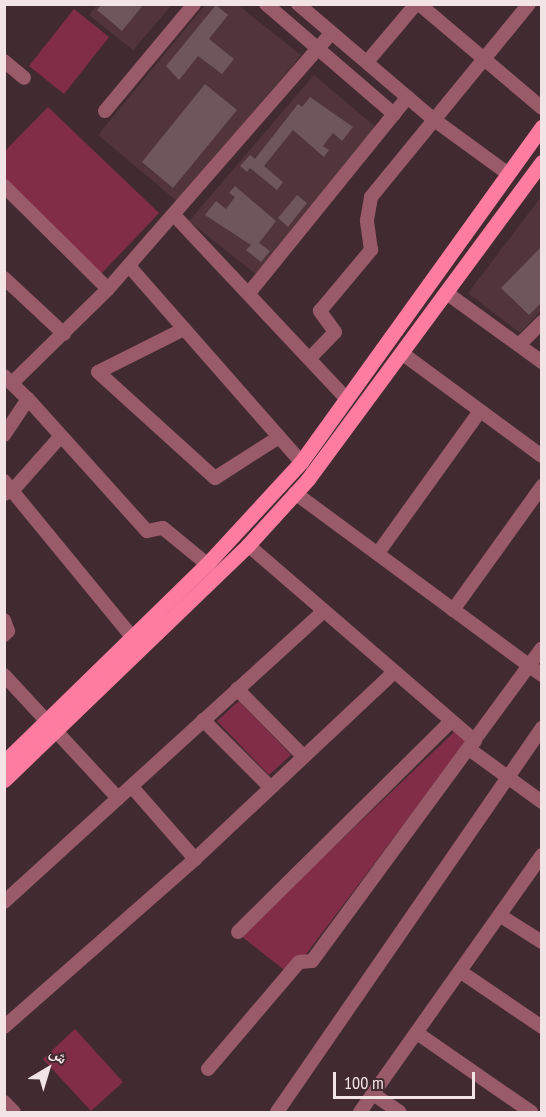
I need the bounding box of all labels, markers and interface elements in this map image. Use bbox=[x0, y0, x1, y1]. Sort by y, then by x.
north arrow bbox=[18, 1039, 78, 1099]
text: ش bbox=[46, 1042, 72, 1068]
scale bar bbox=[336, 1060, 478, 1098]
text: 100 m bbox=[344, 1071, 384, 1094]

